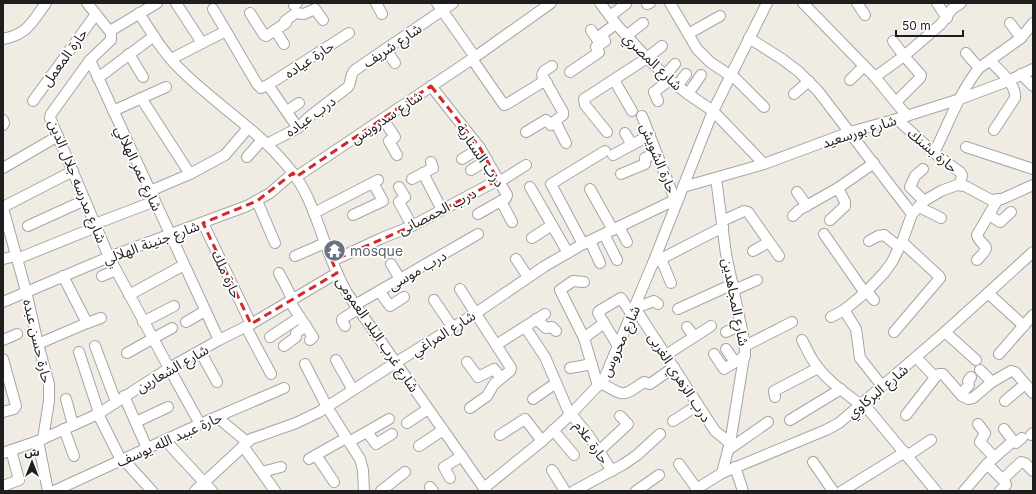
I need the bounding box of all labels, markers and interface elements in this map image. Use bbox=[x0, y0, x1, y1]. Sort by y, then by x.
scale bar bbox=[896, 12, 963, 38]
text: 50 m bbox=[902, 18, 931, 33]
street label: شارع شريف bbox=[360, 19, 426, 73]
street label: حارة المعمل bbox=[37, 25, 91, 90]
street label: شارع المصري bbox=[618, 29, 686, 96]
street label: حارة عياده bbox=[281, 37, 337, 82]
street label: شارع سدرويس bbox=[347, 87, 427, 150]
street label: درب عياده bbox=[281, 92, 339, 141]
street label: شارع بورسعيد bbox=[820, 111, 899, 154]
street label: شارع مدرسه جلال الدين bbox=[43, 117, 111, 246]
street label: درب السنارية bbox=[453, 120, 509, 191]
street label: حارة الشويش bbox=[636, 121, 681, 196]
street label: شارع عمر الهلالي bbox=[109, 123, 166, 215]
street label: حارة بشنك bbox=[904, 124, 961, 177]
street label: درب الحمصانى bbox=[395, 184, 479, 239]
street label: شارع جنينة الهلالي bbox=[100, 217, 203, 270]
temple icon: mosque bbox=[321, 237, 347, 263]
place label: mosque bbox=[350, 242, 403, 259]
street label: درب موسى bbox=[385, 246, 450, 294]
street label: حارة ملك bbox=[208, 247, 245, 301]
street label: شارع المجاهدين bbox=[716, 257, 753, 348]
street label: شارع غرب البلد العمومى bbox=[331, 273, 423, 397]
street label: حارة حسن عبده bbox=[19, 297, 56, 385]
street label: شارع محروس bbox=[597, 303, 646, 380]
street label: شارع المراغي bbox=[408, 307, 480, 362]
street label: درب الزهري الغربى bbox=[642, 329, 715, 427]
street label: شارع الشعارين bbox=[133, 340, 213, 398]
street label: شارع البركاوي bbox=[843, 360, 913, 424]
street label: حارة عبيد الله يوسف bbox=[113, 408, 225, 471]
street label: حارة علام bbox=[568, 417, 613, 468]
north arrow bbox=[12, 442, 52, 482]
text: ش bbox=[24, 445, 40, 459]

